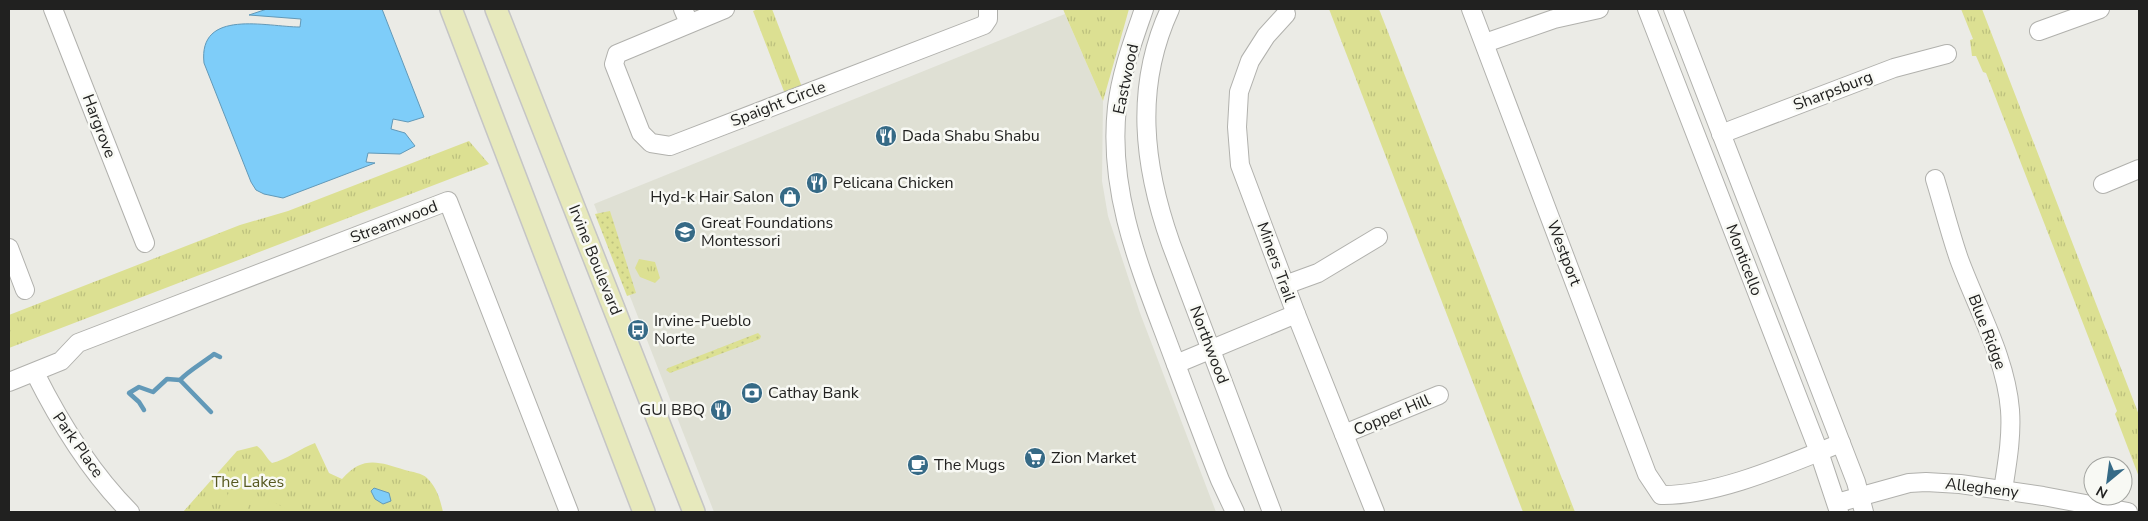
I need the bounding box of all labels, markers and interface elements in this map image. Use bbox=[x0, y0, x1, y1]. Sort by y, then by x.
street label: Eastwood bbox=[1108, 42, 1144, 116]
street label: Sharpsburg bbox=[1790, 66, 1876, 116]
street label: Spaight Circle bbox=[727, 76, 829, 132]
street label: Hargrove bbox=[77, 91, 121, 161]
restaurant icon: Dada Shabu Shabu bbox=[874, 124, 898, 148]
place label: Dada Shabu Shabu bbox=[902, 125, 1040, 147]
restaurant icon: Pelicana Chicken bbox=[805, 171, 829, 195]
place label: Pelicana Chicken bbox=[833, 172, 954, 194]
shop icon: Hyd-k Hair Salon bbox=[778, 185, 802, 209]
place label: Hyd-k Hair Salon bbox=[650, 186, 774, 208]
street label: Streamwood bbox=[347, 195, 441, 249]
street label: Irvine Boulevard bbox=[563, 202, 627, 318]
place label: Great Foundations Montessori bbox=[701, 212, 833, 252]
street label: Westport bbox=[1541, 217, 1587, 289]
street label: Miners Trail bbox=[1251, 219, 1301, 305]
school or university icon: Great Foundations Montessori bbox=[673, 220, 697, 244]
street label: Monticello bbox=[1720, 221, 1768, 299]
street label: Blue Ridge bbox=[1963, 291, 2011, 373]
street label: Northwood bbox=[1184, 303, 1234, 387]
place label: Irvine-Pueblo Norte bbox=[654, 310, 751, 350]
bus stop icon: Irvine-Pueblo Norte bbox=[626, 318, 650, 342]
bank icon: Cathay Bank bbox=[740, 381, 764, 405]
place label: Cathay Bank bbox=[768, 382, 860, 404]
street label: Copper Hill bbox=[1350, 389, 1434, 441]
restaurant icon: GUI BBQ bbox=[709, 398, 733, 422]
place label: GUI BBQ bbox=[640, 399, 705, 421]
street label: Park Place bbox=[47, 408, 109, 482]
supermarket icon: Zion Market bbox=[1023, 446, 1047, 470]
place label: Zion Market bbox=[1051, 447, 1136, 469]
cafe icon: The Mugs bbox=[906, 453, 930, 477]
place label: The Mugs bbox=[934, 454, 1005, 476]
north arrow bbox=[2083, 456, 2133, 506]
park label: The Lakes bbox=[212, 471, 284, 493]
street label: Allegheny bbox=[1944, 473, 2021, 504]
text: N bbox=[2093, 481, 2111, 503]

